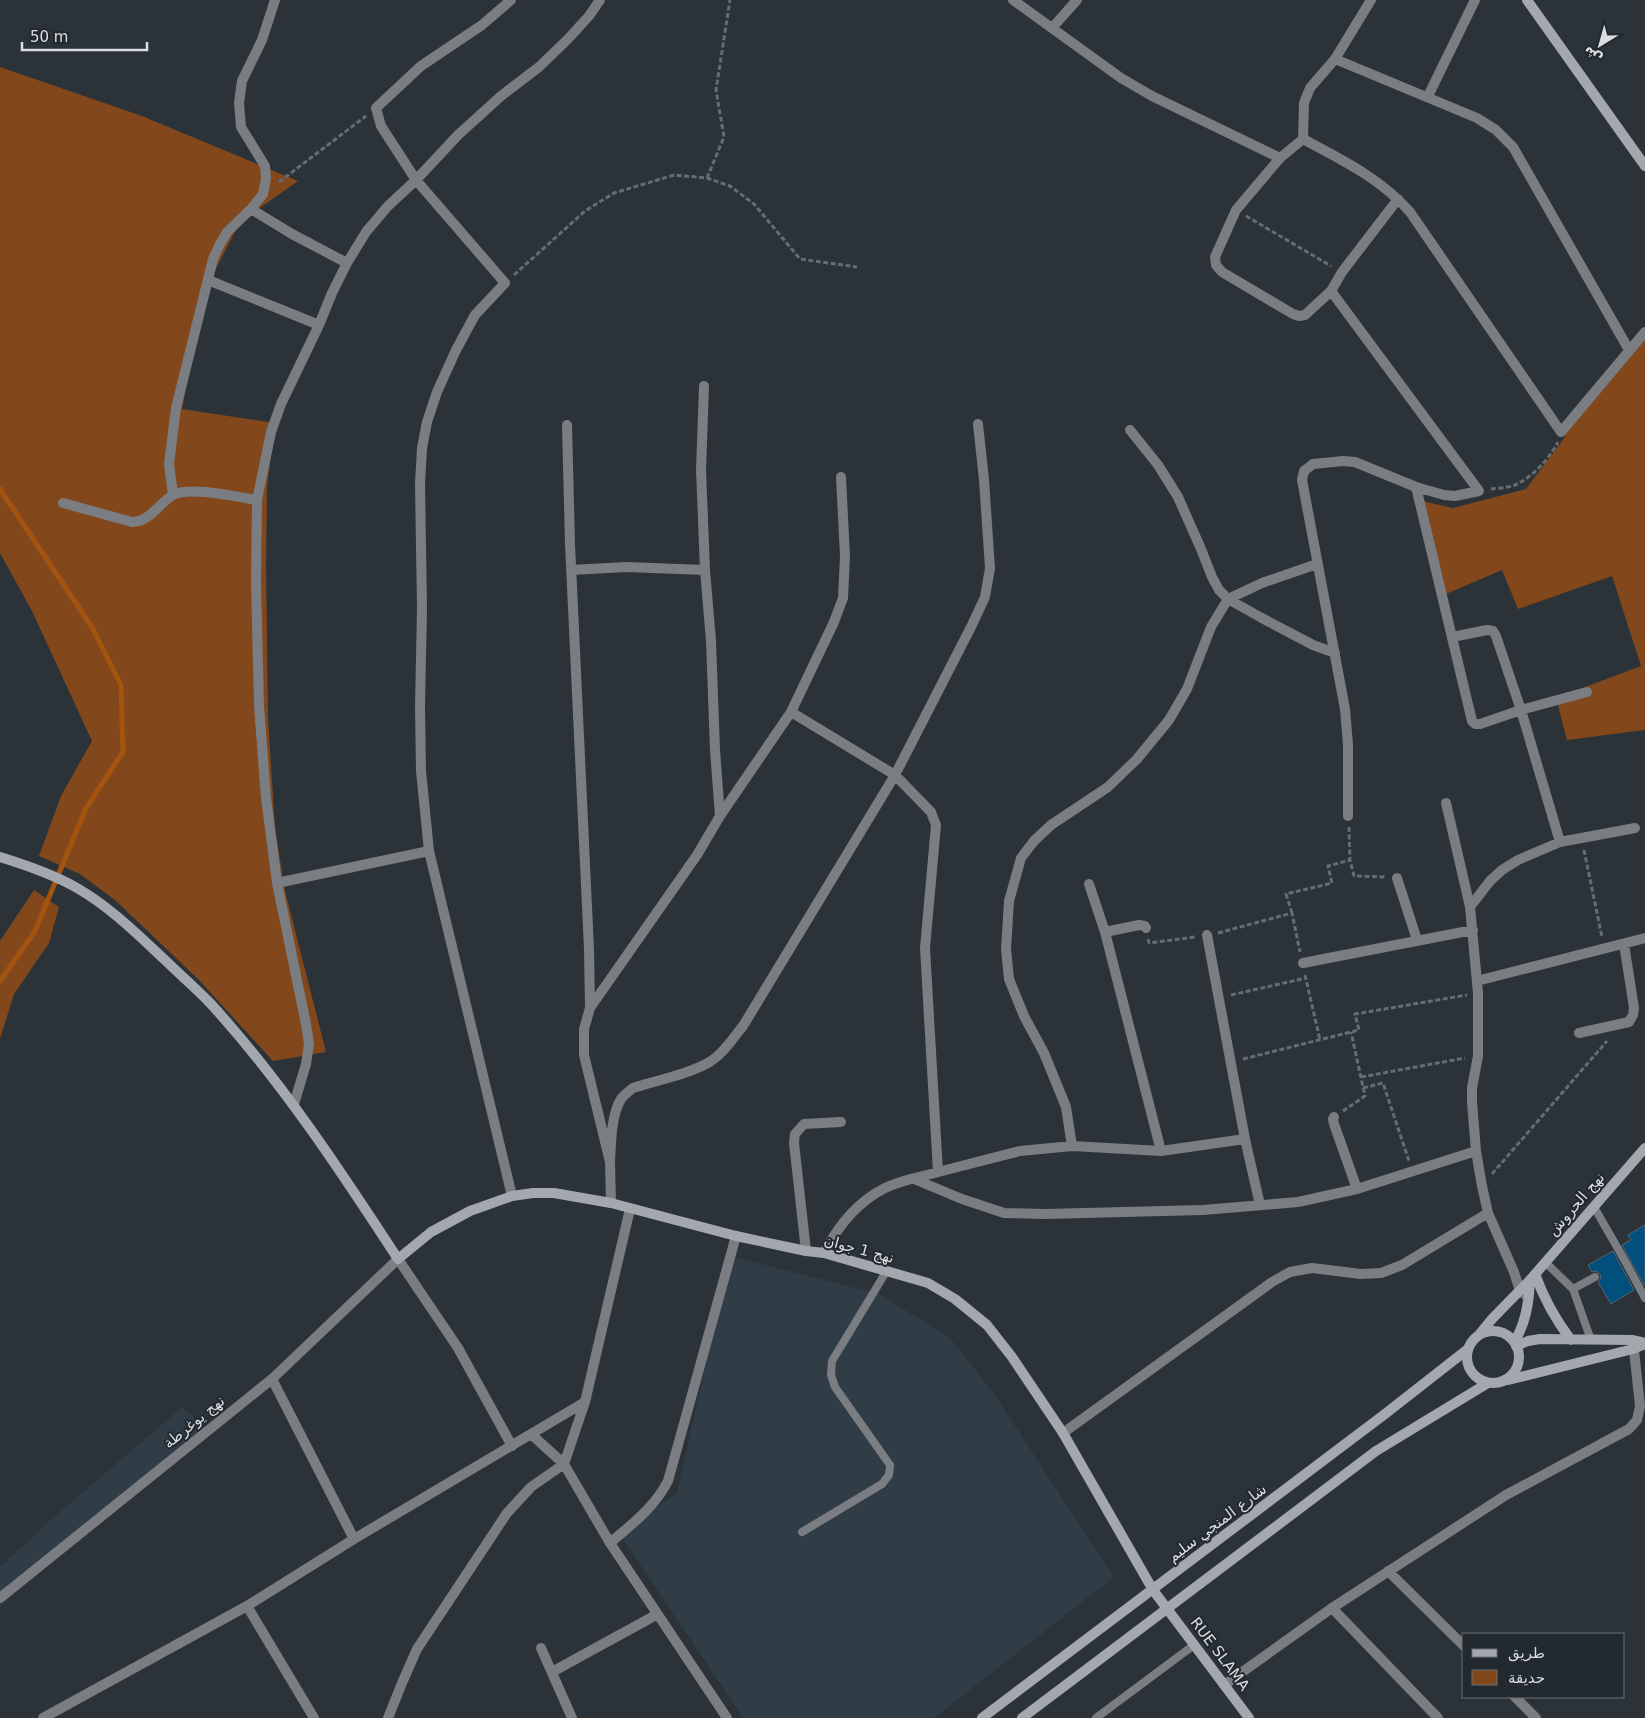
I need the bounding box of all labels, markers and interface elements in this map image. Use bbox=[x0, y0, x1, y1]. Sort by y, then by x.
scale bar bbox=[22, 20, 148, 52]
north arrow bbox=[1575, 20, 1625, 70]
text: 50 m bbox=[30, 28, 68, 46]
text: ش bbox=[1580, 43, 1605, 68]
street label: نهج الحروش bbox=[1544, 1169, 1608, 1239]
street label: نهج 1 جوان bbox=[822, 1231, 896, 1267]
street label: نهج يوغرطة bbox=[160, 1392, 228, 1452]
street label: شارع المنجي سليم bbox=[1164, 1480, 1271, 1567]
street label: RUE SLAMA bbox=[1187, 1614, 1254, 1695]
legend bbox=[1462, 1633, 1625, 1698]
text: طريق bbox=[1508, 1644, 1545, 1662]
text: حديقة bbox=[1508, 1669, 1545, 1687]

